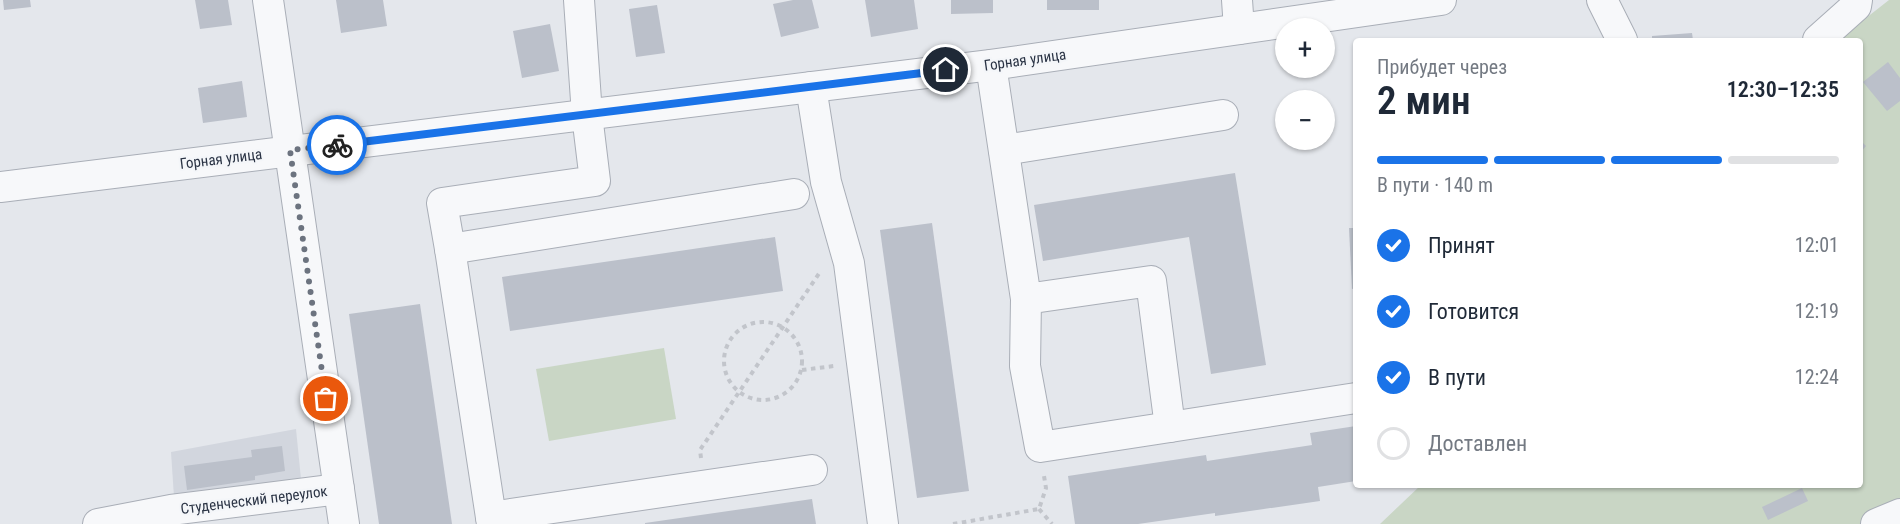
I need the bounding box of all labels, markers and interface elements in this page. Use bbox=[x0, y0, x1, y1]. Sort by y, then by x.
map controls bbox=[1275, 18, 1335, 150]
button: + bbox=[1275, 18, 1335, 78]
pin bbox=[920, 44, 971, 95]
street label: Горная улица bbox=[983, 45, 1067, 75]
icon: home bbox=[929, 53, 962, 86]
text: Прибудет через bbox=[1377, 55, 1507, 79]
text: 12:30–12:35 bbox=[1727, 77, 1839, 102]
text: 2 мин bbox=[1377, 78, 1470, 124]
button: − bbox=[1275, 90, 1335, 150]
courier bbox=[307, 115, 367, 175]
icon: bike bbox=[321, 129, 354, 162]
street label: Горная улица bbox=[179, 145, 263, 173]
text: В пути · 140 m bbox=[1377, 173, 1493, 197]
icon: check bbox=[1377, 229, 1410, 262]
text: Принят bbox=[1428, 233, 1495, 258]
text: 12:01 bbox=[1795, 233, 1839, 257]
icon: check bbox=[1377, 295, 1410, 328]
text: Готовится bbox=[1428, 299, 1519, 324]
text: 12:19 bbox=[1795, 299, 1839, 323]
icon: check bbox=[1377, 361, 1410, 394]
text: В пути bbox=[1428, 365, 1486, 390]
text: 12:24 bbox=[1795, 365, 1839, 389]
pin bbox=[300, 373, 351, 424]
icon: bag bbox=[309, 382, 342, 415]
text: Доставлен bbox=[1428, 431, 1527, 456]
street label: Студенческий переулок bbox=[179, 482, 329, 518]

